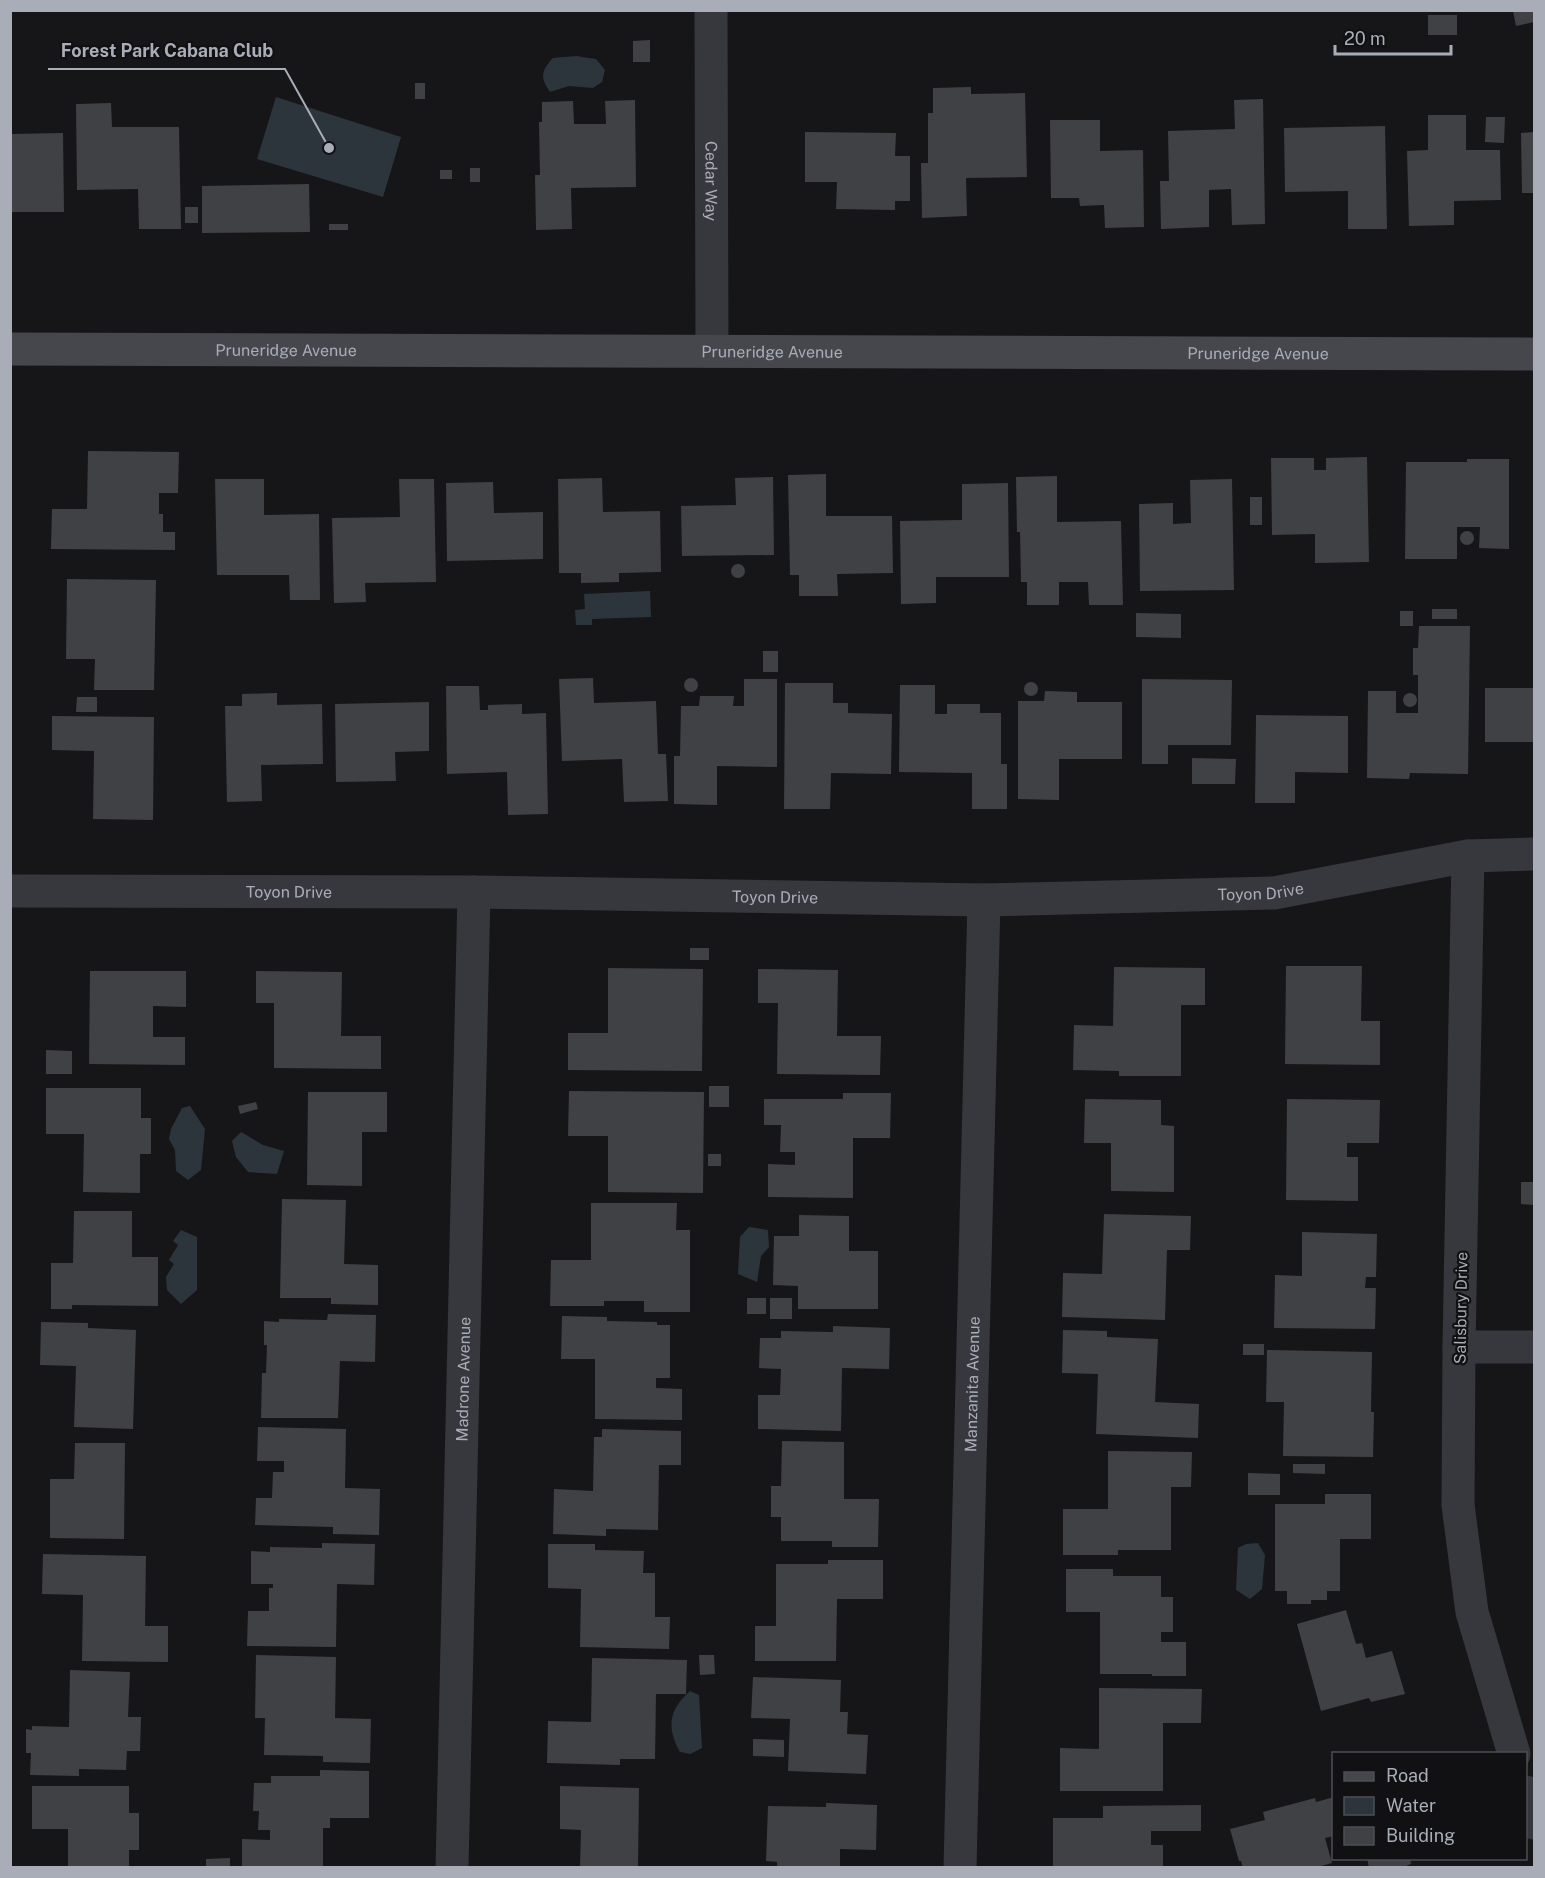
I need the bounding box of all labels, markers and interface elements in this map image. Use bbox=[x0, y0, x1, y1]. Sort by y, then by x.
scale bar bbox=[1335, 18, 1450, 56]
text: 20 m bbox=[1344, 28, 1386, 49]
callout: Forest Park Cabana Club bbox=[48, 33, 285, 69]
text: Forest Park Cabana Club bbox=[61, 40, 273, 61]
street label: Cedar Way bbox=[702, 141, 721, 221]
street label: Pruneridge Avenue bbox=[215, 340, 357, 360]
street label: Pruneridge Avenue bbox=[701, 342, 843, 361]
street label: Pruneridge Avenue bbox=[1187, 343, 1329, 363]
street label: Toyon Drive bbox=[1217, 878, 1305, 904]
street label: Toyon Drive bbox=[246, 882, 332, 901]
street label: Toyon Drive bbox=[732, 887, 818, 907]
street label: Salisbury Drive bbox=[1451, 1252, 1471, 1364]
street label: Madrone Avenue bbox=[452, 1316, 474, 1442]
street label: Manzanita Avenue bbox=[961, 1316, 983, 1452]
legend bbox=[1332, 1752, 1527, 1860]
text: Road bbox=[1386, 1765, 1429, 1786]
text: Water bbox=[1386, 1795, 1436, 1816]
text: Building bbox=[1386, 1825, 1455, 1846]

